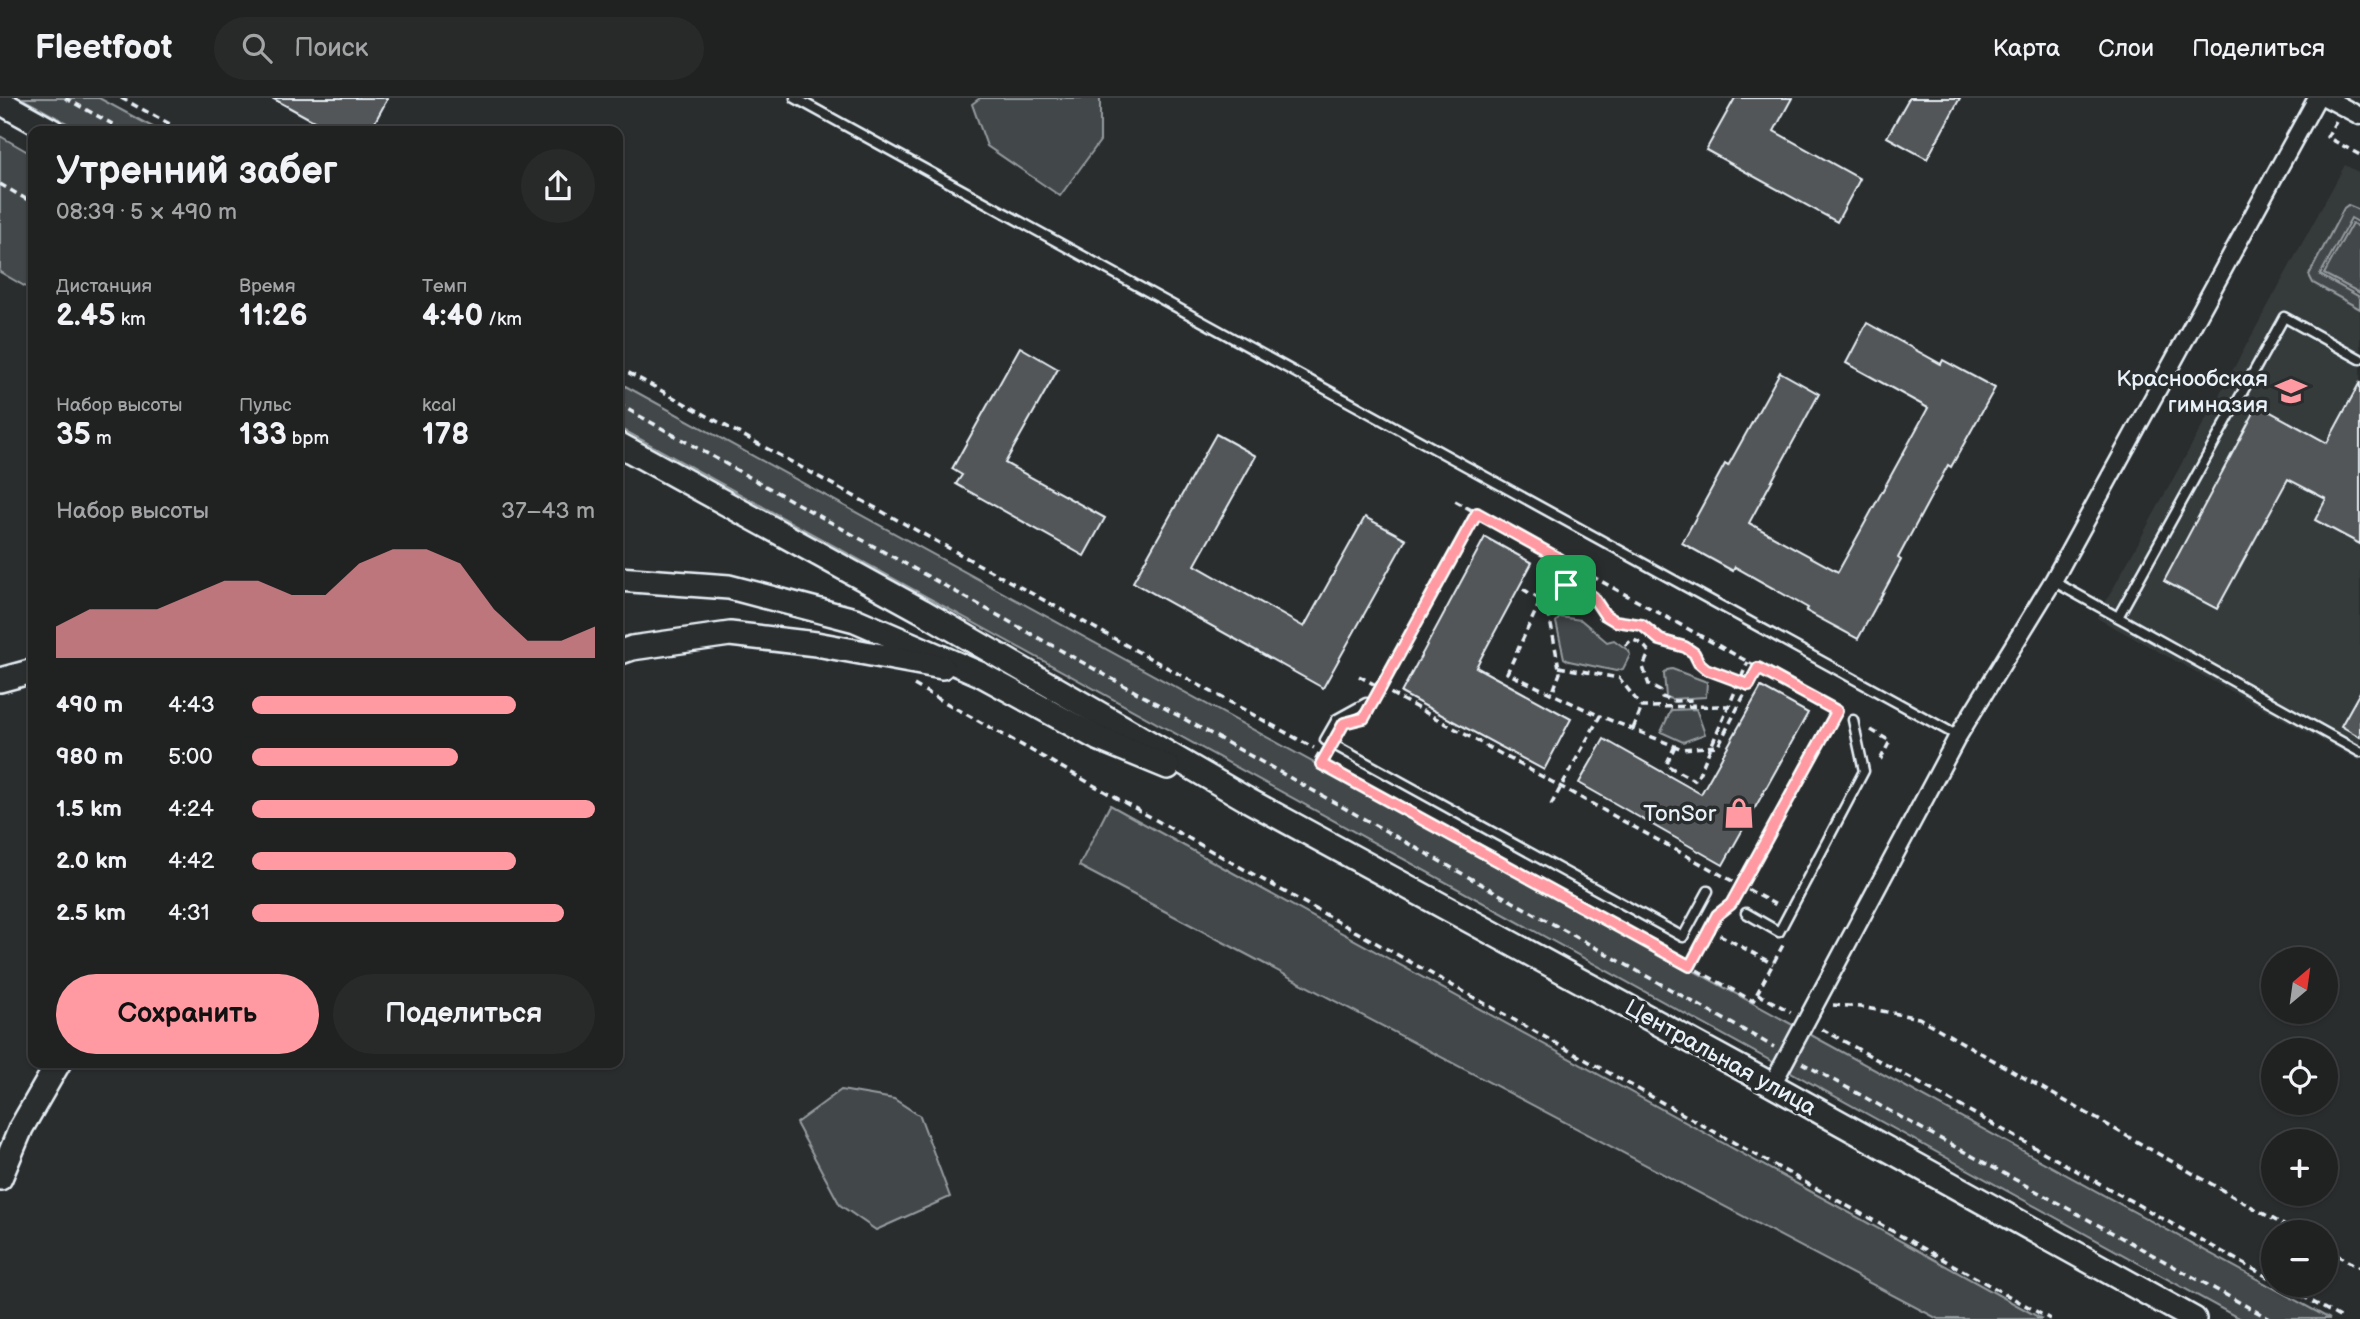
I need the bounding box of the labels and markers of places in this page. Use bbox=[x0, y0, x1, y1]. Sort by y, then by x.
place label: Краснообская гимназия bbox=[2116, 365, 2268, 419]
school or university icon: Краснообская гимназия bbox=[2274, 374, 2308, 408]
pin bbox=[1536, 555, 1596, 615]
shop icon: TonSor bbox=[1722, 796, 1756, 830]
place label: TonSor bbox=[1643, 800, 1717, 828]

